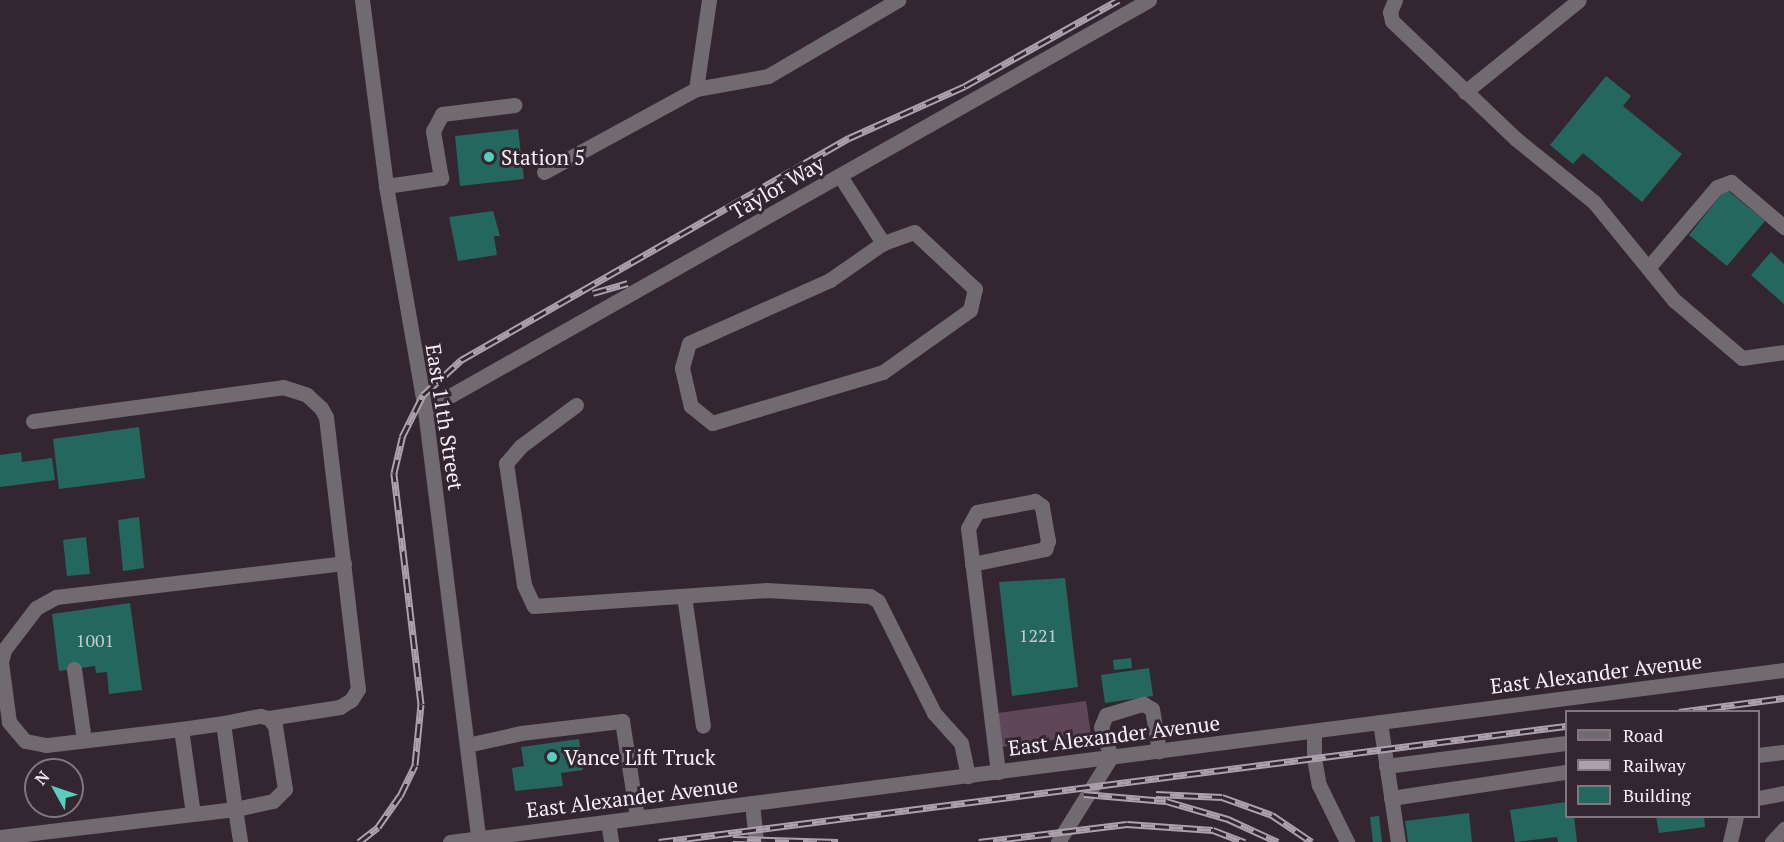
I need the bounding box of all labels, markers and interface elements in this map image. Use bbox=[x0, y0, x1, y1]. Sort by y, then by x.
place label: Station 5 bbox=[501, 144, 585, 170]
marker: Station 5 bbox=[482, 150, 496, 164]
street label: Taylor Way bbox=[726, 150, 828, 224]
street label: East 11th Street bbox=[421, 342, 469, 492]
house number: 1221 bbox=[1019, 624, 1057, 646]
house number: 1001 bbox=[76, 629, 114, 651]
street label: East Alexander Avenue bbox=[1488, 647, 1704, 699]
street label: East Alexander Avenue bbox=[1006, 709, 1222, 761]
legend bbox=[1565, 710, 1760, 818]
text: Road bbox=[1623, 723, 1663, 747]
place label: Vance Lift Truck bbox=[564, 744, 716, 770]
marker: Vance Lift Truck bbox=[545, 750, 559, 764]
text: Railway bbox=[1623, 753, 1686, 777]
north arrow bbox=[24, 758, 84, 818]
text: N bbox=[29, 766, 54, 789]
street label: East Alexander Avenue bbox=[524, 771, 740, 823]
text: Building bbox=[1623, 783, 1691, 807]

